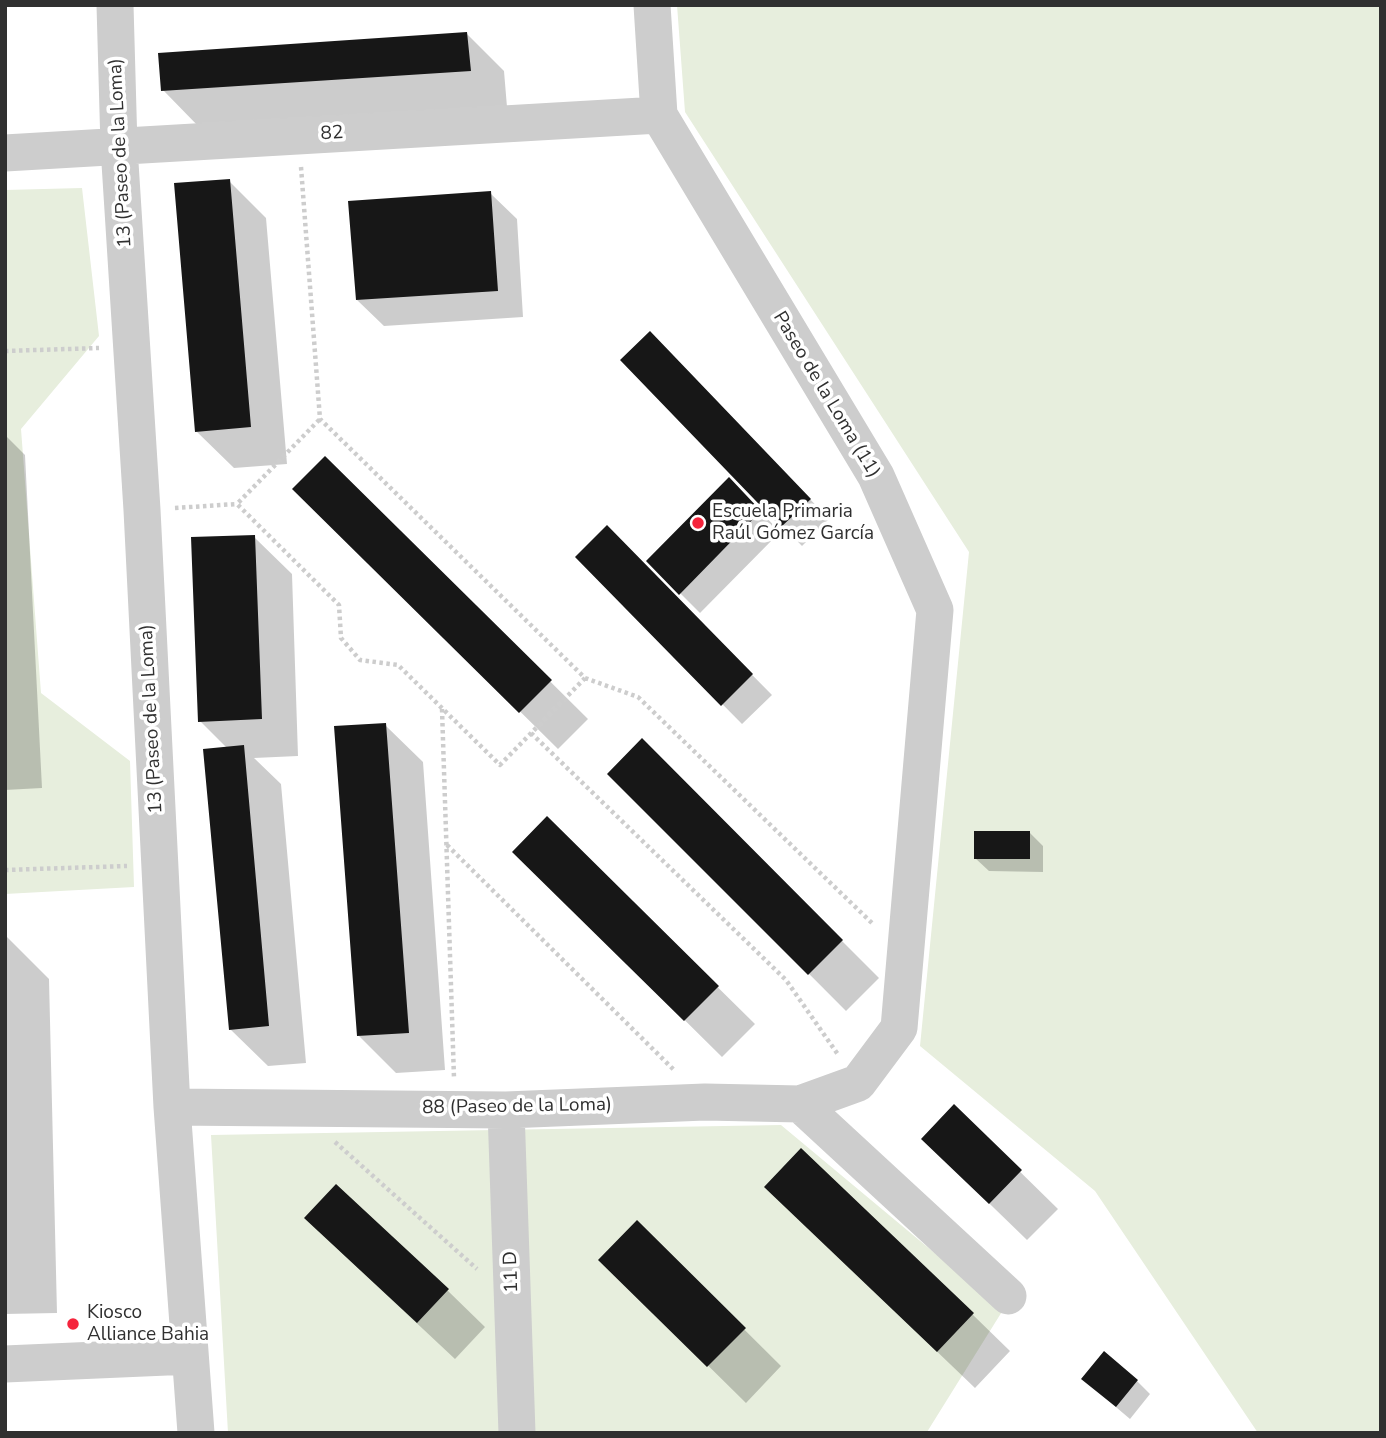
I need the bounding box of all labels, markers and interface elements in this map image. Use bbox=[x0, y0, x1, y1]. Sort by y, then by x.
street label: 13 (Paseo de la Loma) bbox=[105, 58, 137, 248]
street label: 82 bbox=[320, 122, 344, 146]
street label: Paseo de la Loma (11) bbox=[767, 308, 885, 482]
place label: Escuela Primaria Raúl Gómez García bbox=[712, 501, 874, 545]
marker: Escuela Primaria Raúl Gómez García bbox=[690, 515, 706, 531]
street label: 13 (Paseo de la Loma) bbox=[136, 624, 168, 814]
street label: 88 (Paseo de la Loma) bbox=[422, 1094, 612, 1120]
street label: 11 D bbox=[500, 1251, 524, 1293]
place label: Kiosco Alliance Bahia bbox=[87, 1302, 209, 1346]
marker: Kiosco Alliance Bahia bbox=[65, 1316, 81, 1332]

